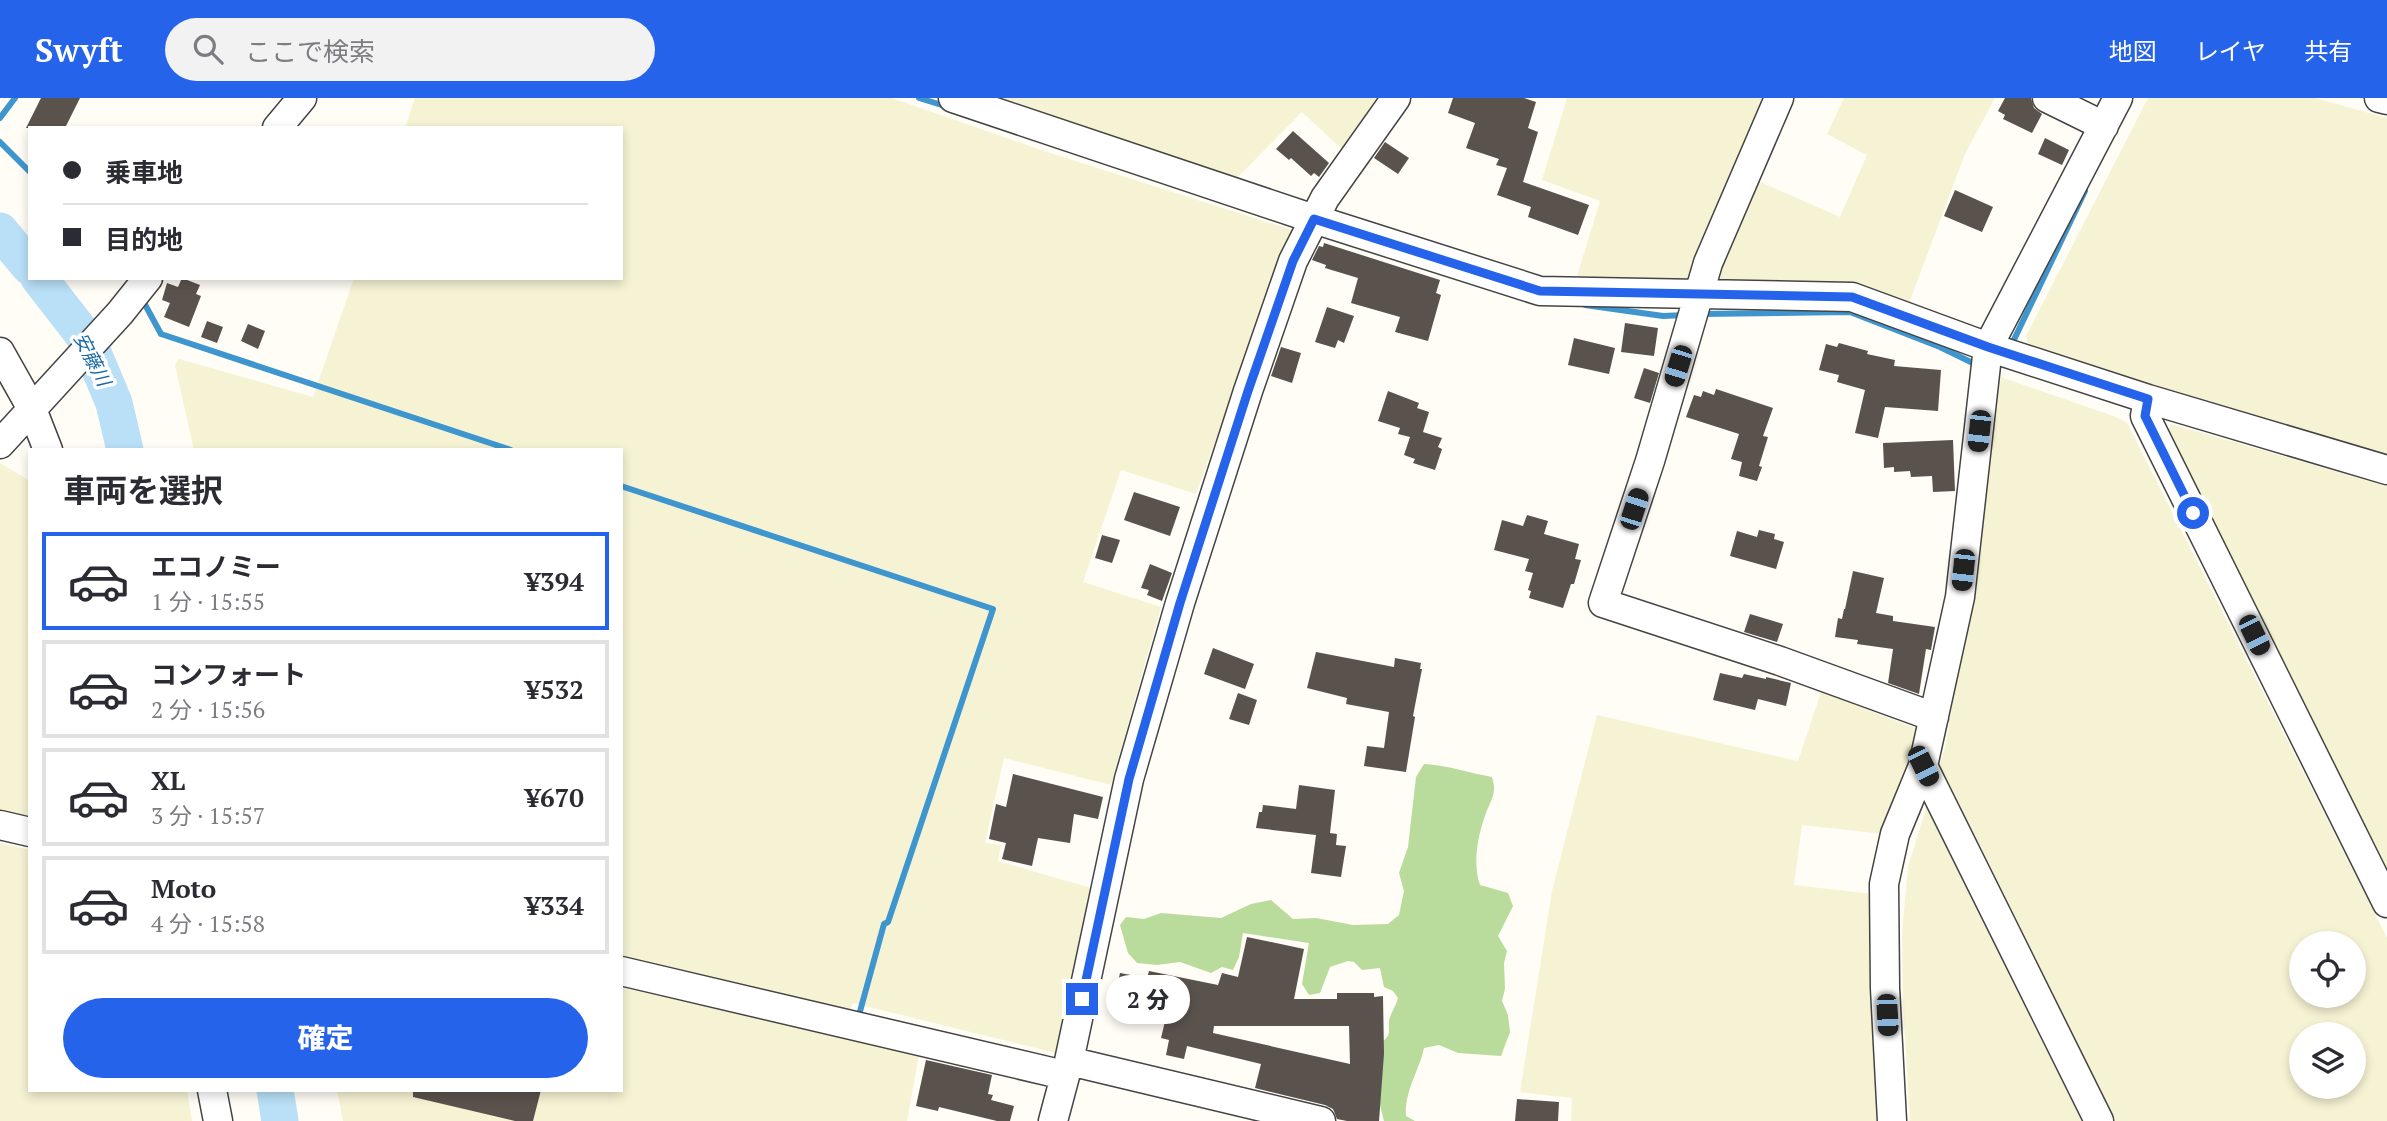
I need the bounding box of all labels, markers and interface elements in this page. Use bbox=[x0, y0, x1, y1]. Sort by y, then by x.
search box bbox=[165, 18, 655, 81]
text: Swyft bbox=[35, 28, 123, 71]
icon: search bbox=[189, 30, 227, 68]
text: ここで検索 bbox=[245, 34, 375, 68]
text: 地図 bbox=[2109, 35, 2157, 67]
text: レイヤ bbox=[2195, 35, 2266, 67]
text: 共有 bbox=[2304, 35, 2352, 67]
text: 乗車地 bbox=[105, 155, 183, 189]
text: 目的地 bbox=[105, 222, 183, 256]
water label: 安藤川 bbox=[69, 328, 118, 392]
car bbox=[1662, 343, 1695, 389]
car bbox=[1967, 409, 1992, 453]
text: 車両を選択 bbox=[63, 469, 223, 511]
car bbox=[1618, 486, 1651, 532]
route start bbox=[2177, 497, 2209, 529]
car bbox=[1951, 548, 1976, 592]
text: エコノミー bbox=[151, 549, 281, 583]
icon: car bbox=[67, 550, 130, 613]
text: ¥394 bbox=[525, 564, 584, 598]
text: 1 分 · 15:55 bbox=[151, 586, 265, 617]
car bbox=[2236, 612, 2273, 658]
text: コンフォート bbox=[151, 657, 306, 691]
icon: car bbox=[67, 658, 130, 721]
text: ¥532 bbox=[525, 672, 584, 706]
text: 2 分 · 15:56 bbox=[151, 694, 265, 725]
car bbox=[1905, 743, 1942, 789]
text: XL bbox=[151, 763, 185, 797]
icon: car bbox=[67, 766, 130, 829]
text: ¥670 bbox=[525, 780, 584, 814]
text: 3 分 · 15:57 bbox=[151, 800, 265, 831]
text: Moto bbox=[151, 871, 216, 905]
icon: car bbox=[67, 874, 130, 937]
text: ¥334 bbox=[525, 888, 584, 922]
text: 4 分 · 15:58 bbox=[151, 908, 265, 939]
map controls bbox=[2289, 931, 2366, 1099]
button: locate bbox=[2289, 931, 2366, 1008]
callout: 2 分 bbox=[1106, 974, 1190, 1024]
route end bbox=[1066, 983, 1098, 1015]
text: 2 分 bbox=[1127, 984, 1169, 1015]
car bbox=[1876, 993, 1899, 1037]
button: 確定 bbox=[63, 998, 588, 1078]
button: layers bbox=[2289, 1022, 2366, 1099]

